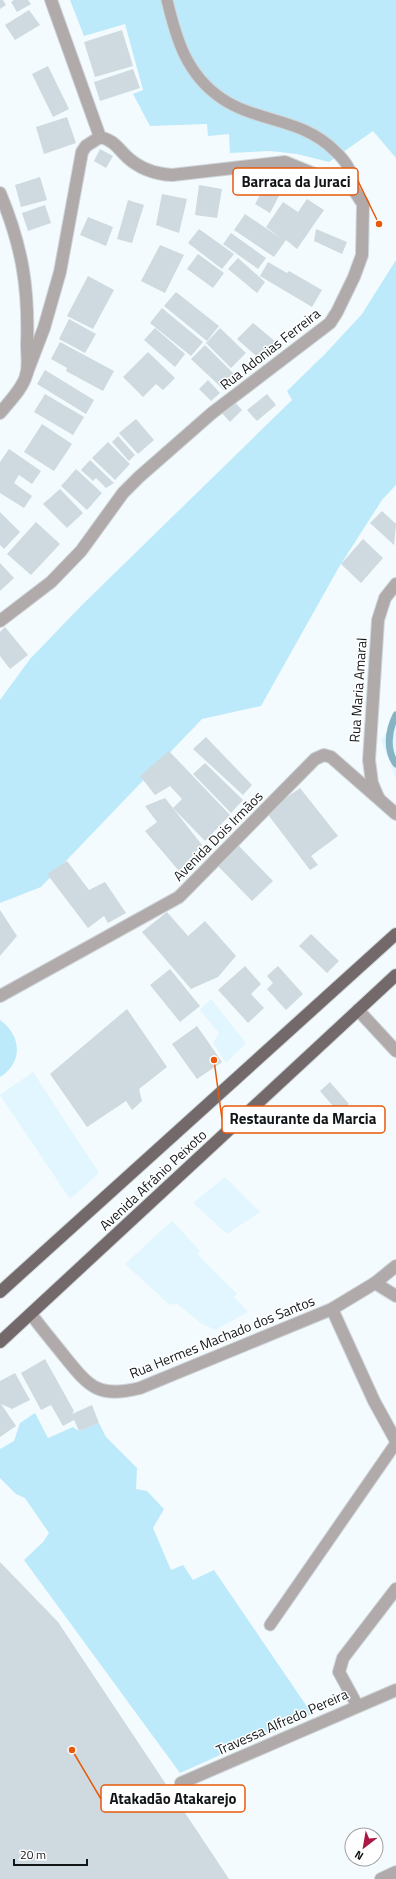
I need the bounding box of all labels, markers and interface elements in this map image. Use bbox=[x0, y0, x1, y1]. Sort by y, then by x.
callout: Barraca da Juraci bbox=[233, 168, 358, 195]
text: Barraca da Juraci bbox=[241, 170, 351, 193]
street label: Rua Adonias Ferreira bbox=[215, 303, 324, 394]
street label: Rua Maria Amaral bbox=[343, 637, 372, 743]
street label: Avenida Dois Irmãos bbox=[168, 786, 267, 885]
callout: Restaurante da Marcia bbox=[222, 1106, 385, 1133]
text: Restaurante da Marcia bbox=[230, 1107, 377, 1130]
street label: Avenida Afrânio Peixoto bbox=[94, 1124, 211, 1235]
street label: Rua Hermes Machado dos Santos bbox=[126, 1290, 318, 1383]
street label: Travessa Alfredo Pereira bbox=[212, 1683, 351, 1760]
callout: Atakadão Atakarejo bbox=[101, 1785, 245, 1812]
text: Atakadão Atakarejo bbox=[109, 1787, 237, 1810]
north arrow bbox=[344, 1827, 384, 1867]
scale bar bbox=[14, 1841, 87, 1867]
text: 20 m bbox=[20, 1845, 46, 1864]
text: N bbox=[351, 1847, 366, 1864]

